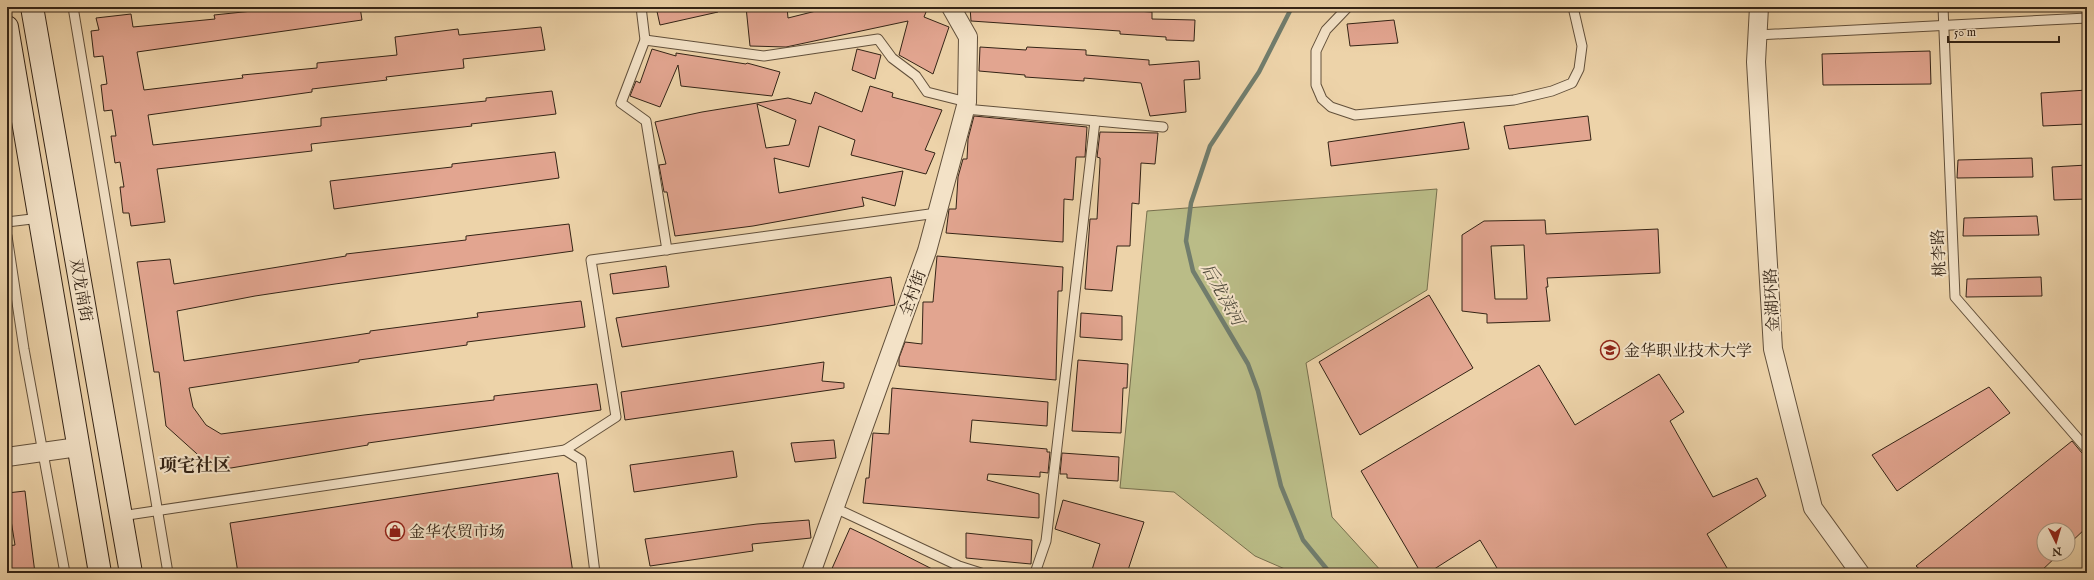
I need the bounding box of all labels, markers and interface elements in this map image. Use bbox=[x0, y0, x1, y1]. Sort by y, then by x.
scale bar bbox=[1948, 18, 2059, 44]
text: 50 m bbox=[1954, 25, 1976, 40]
street label: 桃李路 bbox=[1929, 228, 1951, 277]
street label: 双龙南街 bbox=[65, 257, 95, 324]
water label: 后龙渎河 bbox=[1196, 260, 1249, 332]
street label: 金湖环路 bbox=[1761, 267, 1785, 332]
street label: 全村街 bbox=[896, 268, 931, 320]
school or university icon: 金华职业技术大学 bbox=[1599, 339, 1621, 361]
place label: 金华职业技术大学 bbox=[1624, 342, 1752, 362]
district label: 项宅社区 bbox=[159, 455, 231, 478]
shop icon: 金华农贸市场 bbox=[384, 520, 406, 542]
north arrow bbox=[2036, 522, 2076, 562]
place label: 金华农贸市场 bbox=[409, 523, 505, 543]
text: N bbox=[2051, 543, 2063, 558]

